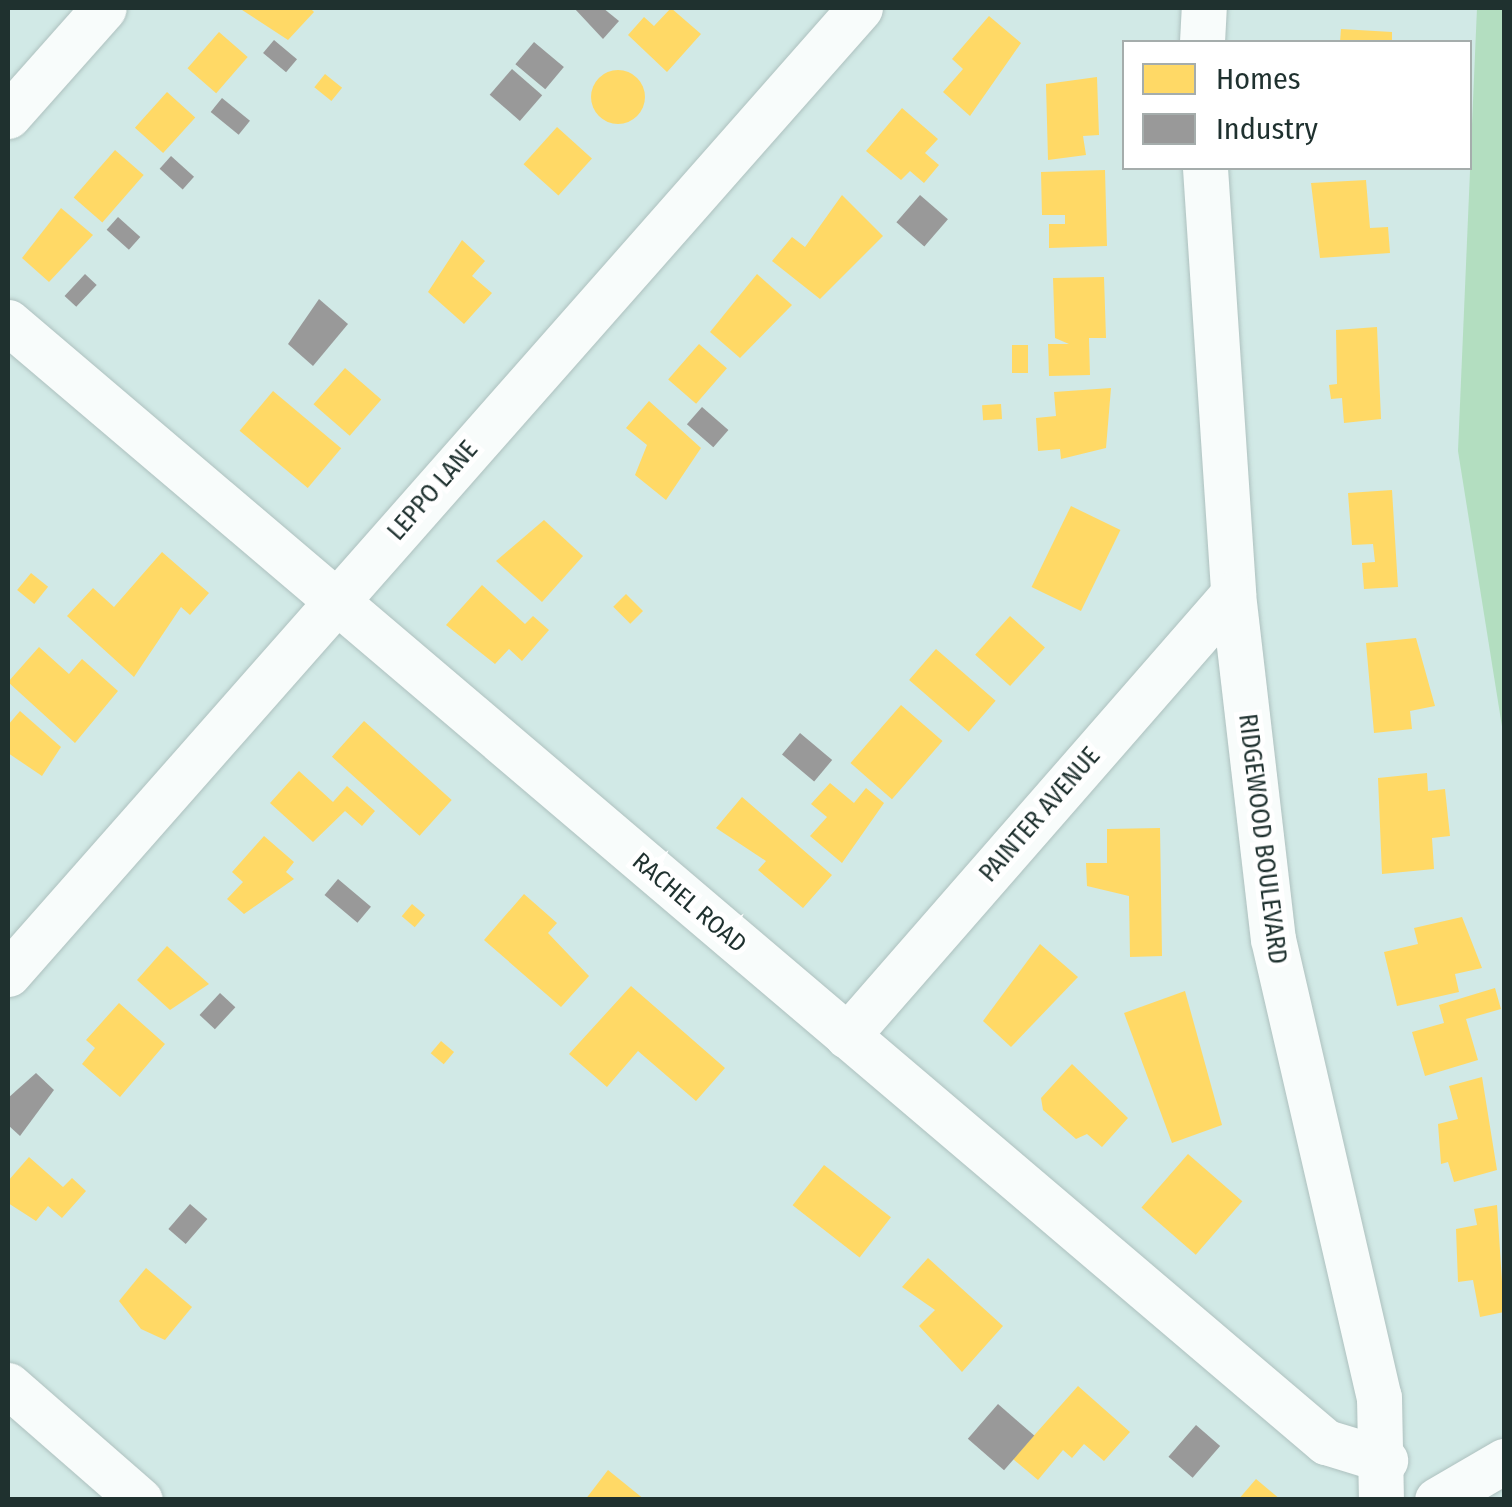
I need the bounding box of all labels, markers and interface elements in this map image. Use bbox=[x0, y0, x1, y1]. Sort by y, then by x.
legend bbox=[1122, 40, 1472, 170]
text: Homes bbox=[1216, 61, 1301, 97]
text: Industry bbox=[1216, 111, 1318, 147]
street label: LEPPO LANE bbox=[382, 435, 484, 547]
street label: RIDGEWOOD BOULEVARD bbox=[1232, 712, 1292, 966]
street label: PAINTER AVENUE bbox=[974, 742, 1106, 888]
street label: RACHEL ROAD bbox=[626, 847, 752, 959]

